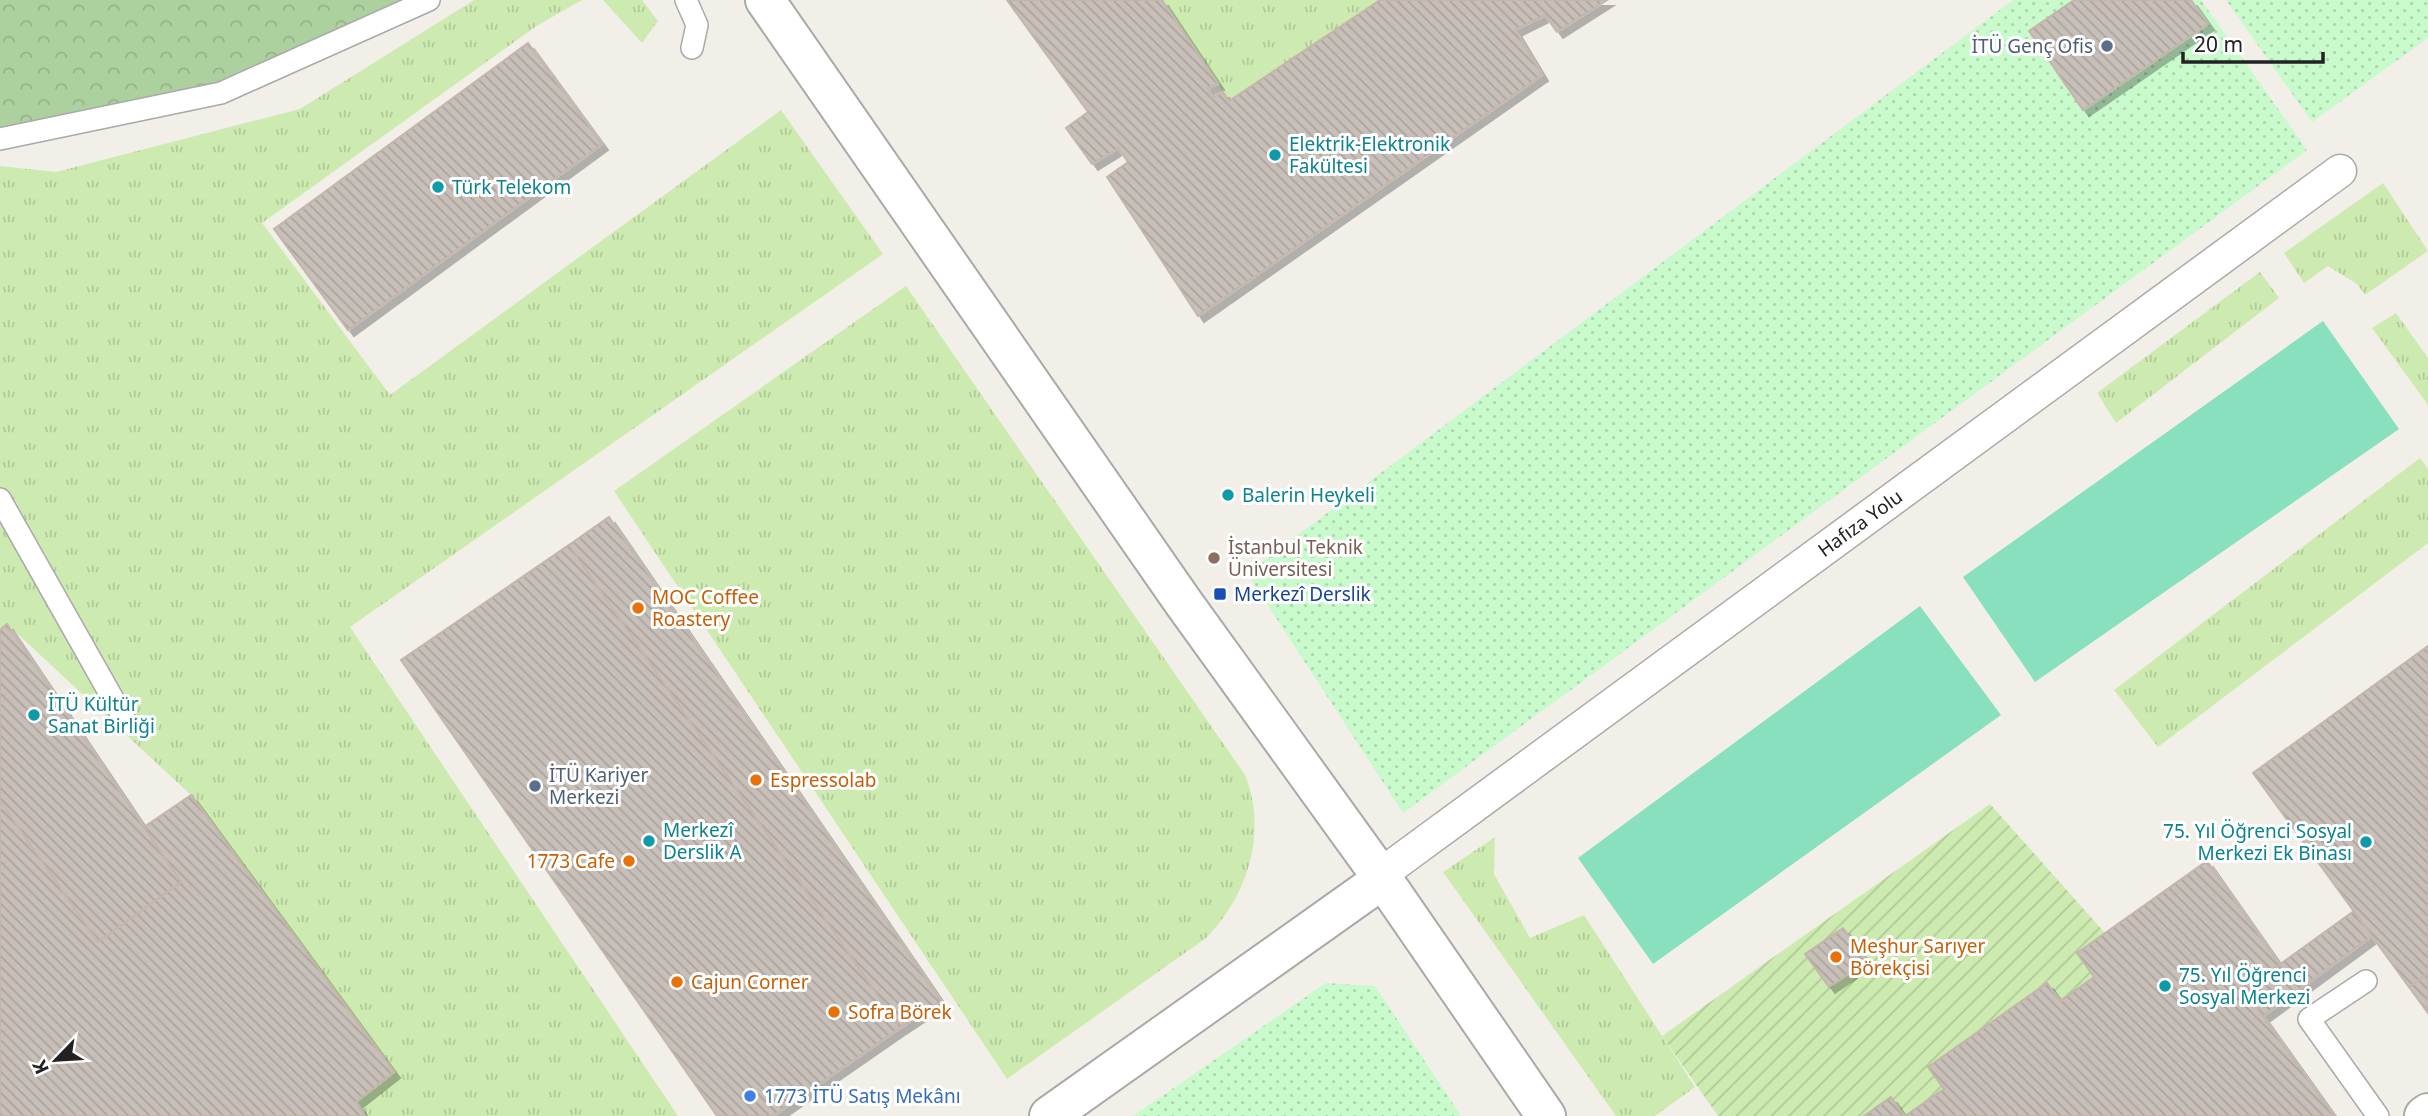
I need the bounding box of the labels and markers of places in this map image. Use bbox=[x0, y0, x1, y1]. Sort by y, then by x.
place label: İTÜ Genç Ofis bbox=[1971, 33, 2093, 59]
marker: İTÜ Genç Ofis bbox=[2099, 38, 2115, 54]
place label: Elektrik-Elektronik Fakültesi bbox=[1289, 131, 1450, 179]
marker: Elektrik-Elektronik Fakültesi bbox=[1267, 147, 1283, 163]
place label: Türk Telekom bbox=[452, 174, 571, 200]
marker: Türk Telekom bbox=[430, 179, 446, 195]
place label: Balerin Heykeli bbox=[1242, 482, 1375, 508]
marker: Balerin Heykeli bbox=[1220, 487, 1236, 503]
place label: İstanbul Teknik Üniversitesi bbox=[1228, 534, 1363, 582]
marker: İstanbul Teknik Üniversitesi bbox=[1206, 550, 1222, 566]
place label: Merkezî Derslik bbox=[1234, 581, 1371, 607]
place label: MOC Coffee Roastery bbox=[652, 584, 759, 632]
marker: Merkezî Derslik bbox=[1212, 586, 1228, 602]
marker: MOC Coffee Roastery bbox=[630, 600, 646, 616]
place label: İTÜ Kültür Sanat Birliği bbox=[48, 691, 155, 739]
marker: İTÜ Kültür Sanat Birliği bbox=[26, 707, 42, 723]
place label: İTÜ Kariyer Merkezi bbox=[549, 762, 648, 810]
place label: Espressolab bbox=[770, 767, 876, 793]
marker: Espressolab bbox=[748, 772, 764, 788]
marker: İTÜ Kariyer Merkezi bbox=[527, 778, 543, 794]
place label: Merkezî Derslik A bbox=[663, 817, 742, 865]
place label: 75. Yıl Öğrenci Sosyal Merkezi Ek Binası bbox=[2163, 818, 2352, 866]
marker: Merkezî Derslik A bbox=[641, 833, 657, 849]
marker: 75. Yıl Öğrenci Sosyal Merkezi Ek Binası bbox=[2358, 834, 2374, 850]
place label: 1773 Cafe bbox=[527, 848, 615, 874]
marker: 1773 Cafe bbox=[621, 853, 637, 869]
place label: Meşhur Sarıyer Börekçisi bbox=[1850, 933, 1986, 981]
marker: Meşhur Sarıyer Börekçisi bbox=[1828, 949, 1844, 965]
place label: 75. Yıl Öğrenci Sosyal Merkezi bbox=[2179, 962, 2311, 1010]
place label: Cajun Corner bbox=[691, 969, 809, 995]
marker: Cajun Corner bbox=[669, 974, 685, 990]
marker: 75. Yıl Öğrenci Sosyal Merkezi bbox=[2157, 978, 2173, 994]
place label: Sofra Börek bbox=[848, 999, 952, 1025]
marker: Sofra Börek bbox=[826, 1004, 842, 1020]
place label: 1773 İTÜ Satış Mekânı bbox=[764, 1083, 961, 1109]
marker: 1773 İTÜ Satış Mekânı bbox=[742, 1088, 758, 1104]

